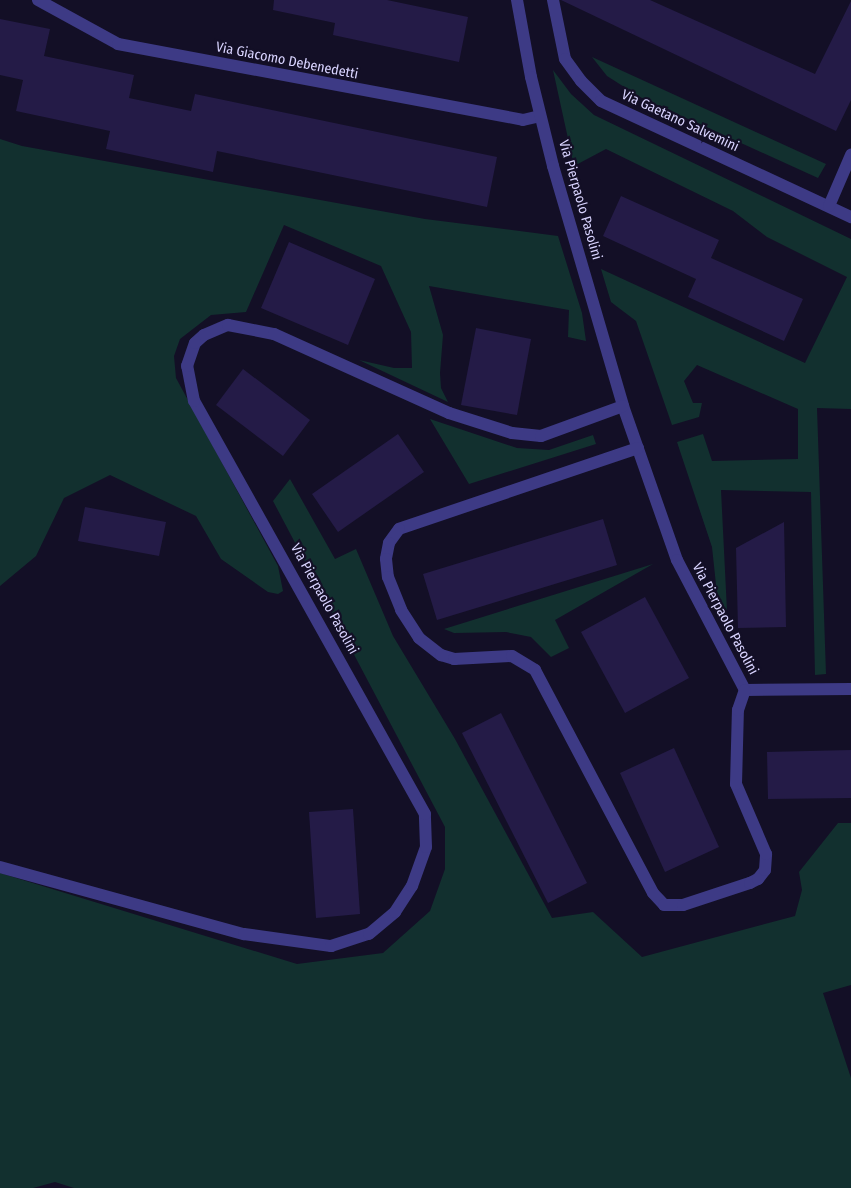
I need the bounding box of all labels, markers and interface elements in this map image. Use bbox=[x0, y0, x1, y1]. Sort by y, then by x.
street label: Via Giacomo Debenedetti bbox=[214, 39, 360, 83]
street label: Via Gaetano Salvemini bbox=[619, 86, 741, 156]
street label: Via Pierpaolo Pasolini bbox=[555, 138, 605, 262]
street label: Via Pierpaolo Pasolini bbox=[287, 541, 361, 657]
street label: Via Pierpaolo Pasolini bbox=[688, 560, 762, 678]

